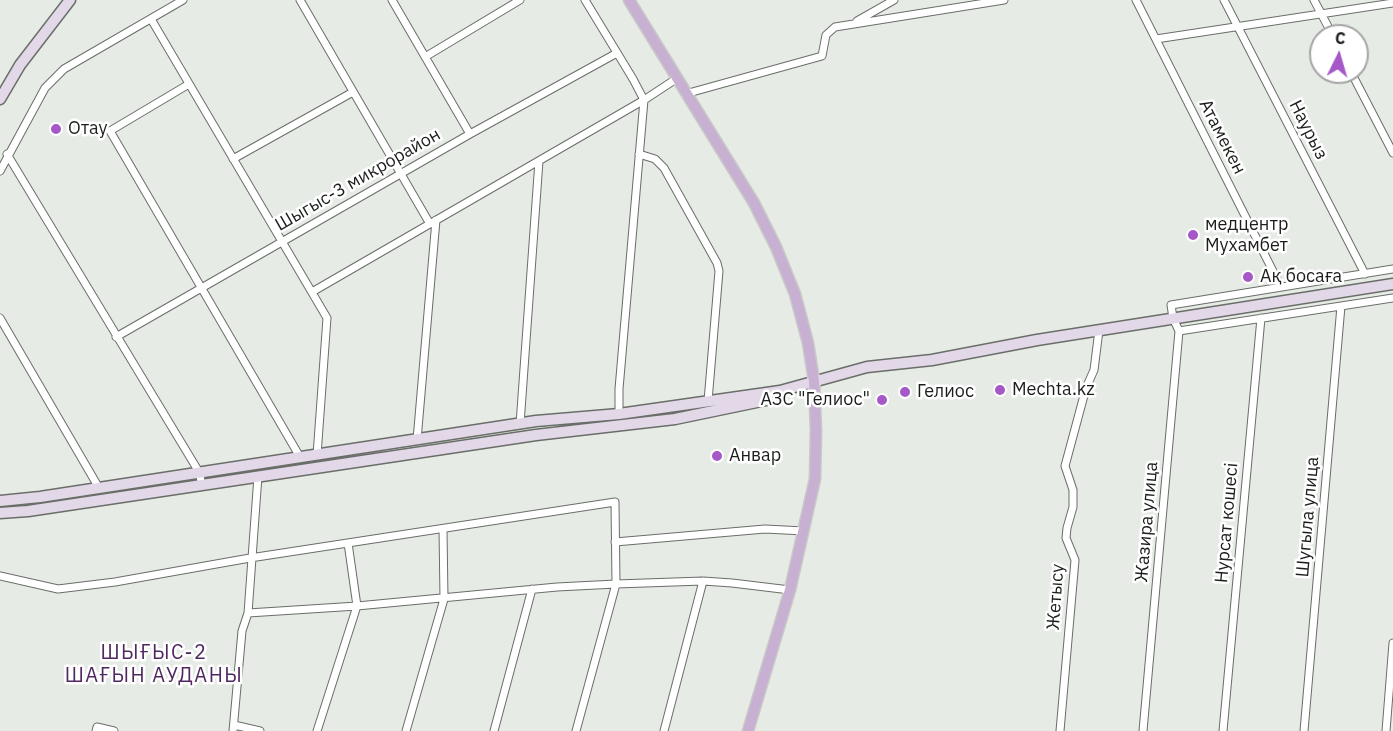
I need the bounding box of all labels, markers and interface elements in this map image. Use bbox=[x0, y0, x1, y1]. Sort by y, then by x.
north arrow bbox=[1309, 24, 1369, 84]
text: С bbox=[1334, 28, 1346, 48]
street label: Атамекен bbox=[1194, 96, 1250, 178]
street label: Наурыз bbox=[1284, 97, 1332, 163]
place label: Отау bbox=[68, 118, 108, 140]
marker: Отау bbox=[49, 122, 63, 136]
street label: Шыгыс-3 микрорайон bbox=[272, 124, 444, 236]
place label: медцентр Мухамбет bbox=[1205, 214, 1288, 256]
marker: медцентр Мухамбет bbox=[1186, 228, 1200, 242]
place label: Ақ босаға bbox=[1260, 266, 1342, 288]
marker: Ақ босаға bbox=[1241, 270, 1255, 284]
place label: Mechta.kz bbox=[1012, 379, 1095, 401]
place label: Гелиос bbox=[917, 381, 974, 403]
marker: Mechta.kz bbox=[993, 383, 1007, 397]
marker: Гелиос bbox=[898, 385, 912, 399]
place label: АЗС "Гелиос" bbox=[760, 389, 870, 411]
marker: АЗС "Гелиос" bbox=[875, 393, 889, 407]
place label: Анвар bbox=[729, 445, 781, 467]
marker: Анвар bbox=[710, 449, 724, 463]
street label: Шугыла улица bbox=[1292, 456, 1324, 578]
street label: Жазира улица bbox=[1131, 461, 1163, 583]
street label: Нурсат кошесi bbox=[1211, 462, 1243, 584]
street label: Жетысу bbox=[1043, 563, 1069, 631]
district label: ШЫҒЫС-2 ШАҒЫН АУДАНЫ bbox=[65, 641, 243, 688]

